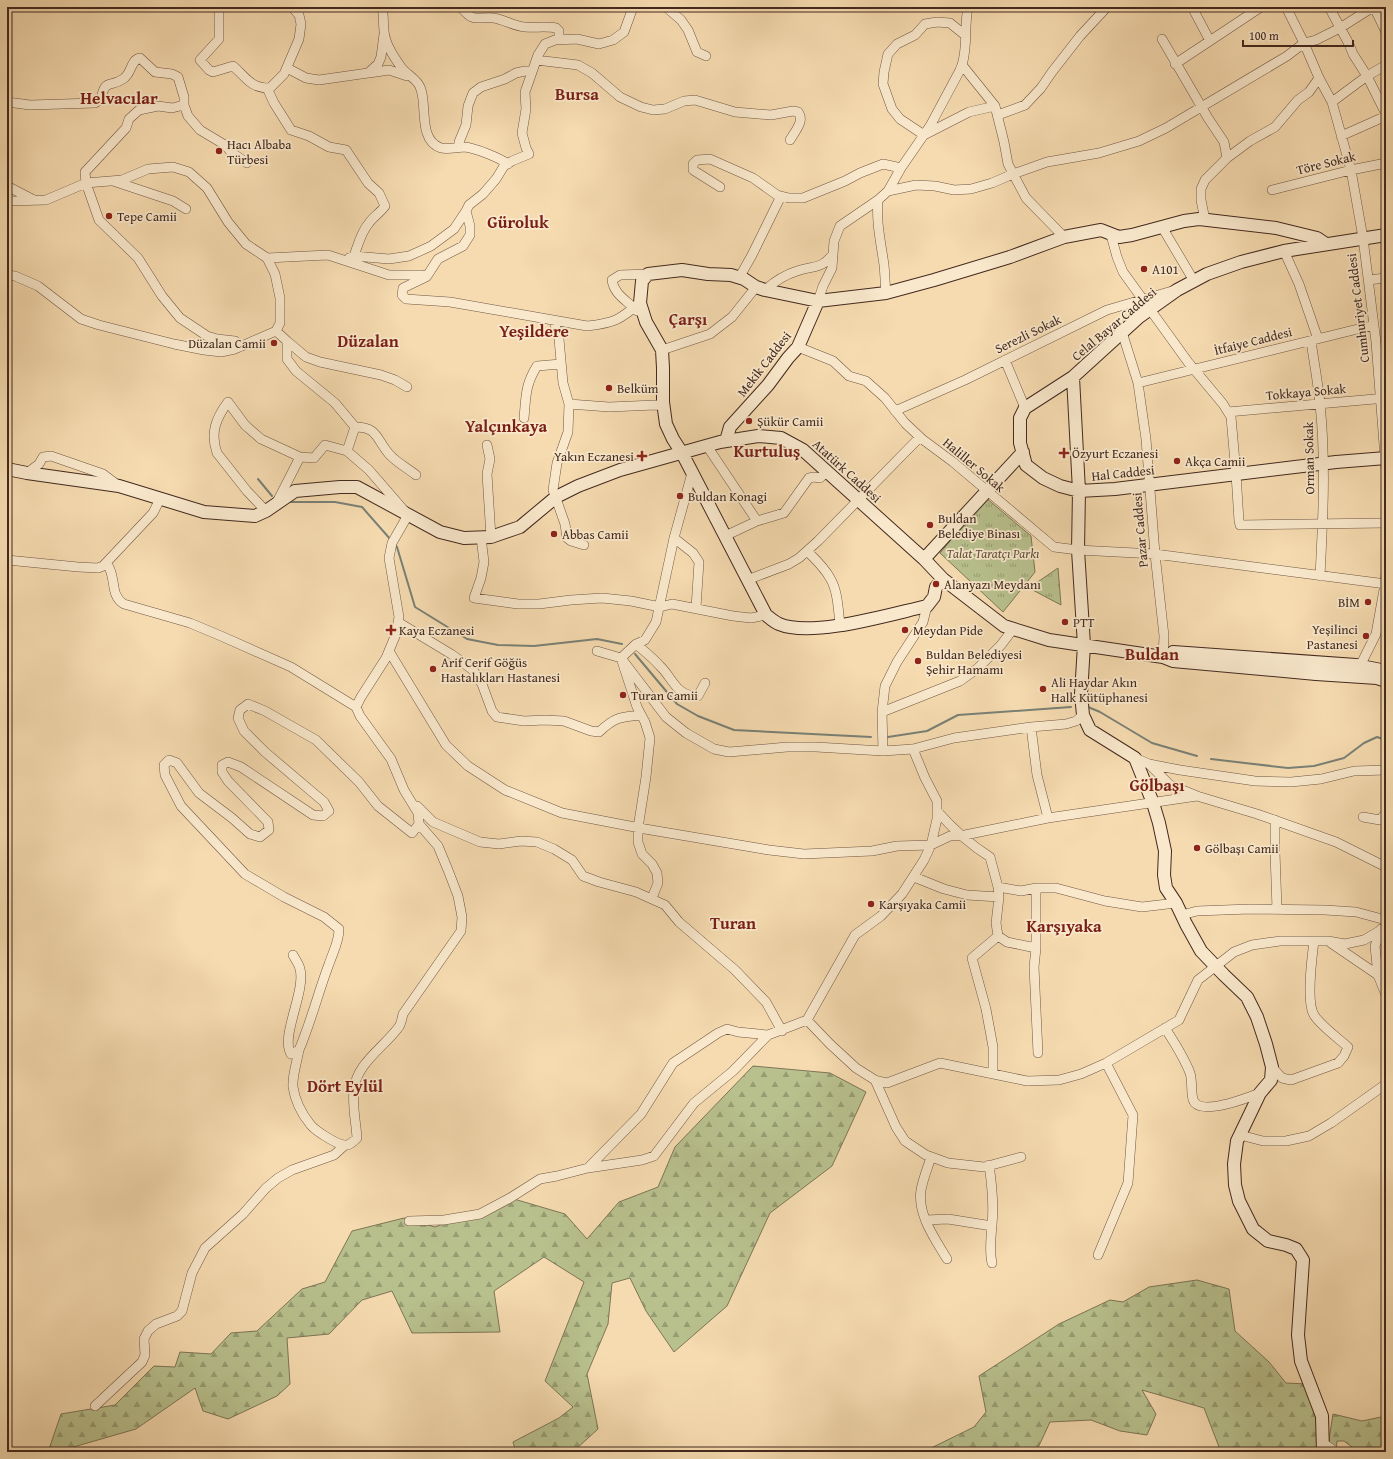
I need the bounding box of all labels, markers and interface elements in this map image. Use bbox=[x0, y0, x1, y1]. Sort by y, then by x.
scale bar bbox=[1243, 22, 1353, 48]
text: 100 m bbox=[1249, 27, 1279, 44]
district label: Bursa bbox=[555, 81, 599, 106]
district label: Helvacılar bbox=[80, 85, 158, 110]
place label: Hacı Albaba Türbesi bbox=[227, 135, 292, 169]
marker: Hacı Albaba Türbesi bbox=[214, 146, 224, 156]
street label: Töre Sokak bbox=[1294, 146, 1358, 180]
place label: Tepe Camii bbox=[117, 207, 177, 226]
district label: Güroluk bbox=[487, 209, 549, 234]
marker: Tepe Camii bbox=[104, 211, 114, 221]
street label: Cumhuriyet Caddesi bbox=[1342, 252, 1374, 364]
place label: A101 bbox=[1152, 260, 1179, 279]
marker: A101 bbox=[1139, 264, 1149, 274]
street label: Celal Bayar Caddesi bbox=[1067, 283, 1161, 365]
district label: Çarşı bbox=[669, 306, 707, 331]
street label: Serezli Sokak bbox=[992, 310, 1065, 358]
district label: Yeşildere bbox=[499, 318, 569, 343]
street label: İtfaiye Caddesi bbox=[1212, 322, 1294, 360]
street label: Mekik Caddesi bbox=[732, 327, 796, 401]
district label: Düzalan bbox=[337, 328, 399, 353]
place label: Düzalan Camii bbox=[188, 334, 266, 353]
marker: Düzalan Camii bbox=[269, 338, 279, 348]
place label: Belküm bbox=[617, 379, 659, 398]
street label: Tokkaya Sokak bbox=[1265, 379, 1347, 405]
marker: Belküm bbox=[604, 383, 614, 393]
place label: Şükür Camii bbox=[757, 412, 824, 431]
district label: Yalçınkaya bbox=[465, 413, 547, 438]
marker: Şükür Camii bbox=[744, 416, 754, 426]
street label: Orman Sokak bbox=[1299, 421, 1319, 494]
street label: Haliller Sokak bbox=[939, 433, 1010, 497]
street label: Atatürk Caddesi bbox=[808, 435, 886, 507]
district label: Kurtuluş bbox=[734, 438, 800, 463]
place label: Özyurt Eczanesi bbox=[1072, 444, 1159, 463]
place label: Yakın Eczanesi bbox=[554, 447, 634, 466]
marker: Özyurt Eczanesi bbox=[1059, 448, 1069, 458]
marker: Yakın Eczanesi bbox=[637, 451, 647, 461]
place label: Akça Camii bbox=[1185, 452, 1246, 471]
marker: Akça Camii bbox=[1172, 456, 1182, 466]
street label: Hal Caddesi bbox=[1091, 460, 1156, 486]
place label: Buldan Konagi bbox=[688, 487, 768, 506]
marker: Buldan Konagi bbox=[675, 491, 685, 501]
street label: Pazar Caddesi bbox=[1127, 491, 1153, 568]
place label: Buldan Belediye Binası bbox=[938, 509, 1021, 543]
marker: Buldan Belediye Binası bbox=[925, 520, 935, 530]
place label: Abbas Camii bbox=[562, 525, 629, 544]
marker: Abbas Camii bbox=[549, 529, 559, 539]
park label: Talat Taratçı Parkı bbox=[947, 544, 1040, 563]
place label: Alanyazı Meydanı bbox=[944, 575, 1041, 594]
marker: Alanyazı Meydanı bbox=[931, 579, 941, 589]
place label: BİM bbox=[1338, 593, 1360, 612]
marker: BİM bbox=[1363, 597, 1373, 607]
place label: PTT bbox=[1073, 613, 1095, 632]
marker: PTT bbox=[1060, 617, 1070, 627]
place label: Yeşilinci Pastanesi bbox=[1307, 620, 1358, 654]
place label: Kaya Eczanesi bbox=[399, 621, 475, 640]
place label: Meydan Pide bbox=[913, 621, 983, 640]
marker: Kaya Eczanesi bbox=[386, 625, 396, 635]
marker: Meydan Pide bbox=[900, 625, 910, 635]
marker: Yeşilinci Pastanesi bbox=[1361, 631, 1371, 641]
district label: Buldan bbox=[1125, 641, 1179, 666]
place label: Buldan Belediyesi Şehir Hamamı bbox=[926, 645, 1023, 679]
place label: Arif Cerif Göğüs Hastalıkları Hastanesi bbox=[441, 653, 560, 687]
marker: Buldan Belediyesi Şehir Hamamı bbox=[913, 656, 923, 666]
marker: Arif Cerif Göğüs Hastalıkları Hastanesi bbox=[428, 664, 438, 674]
place label: Ali Haydar Akın Halk Kütüphanesi bbox=[1051, 673, 1148, 707]
marker: Ali Haydar Akın Halk Kütüphanesi bbox=[1038, 684, 1048, 694]
place label: Turan Camii bbox=[631, 686, 698, 705]
marker: Turan Camii bbox=[618, 690, 628, 700]
district label: Gölbaşı bbox=[1129, 772, 1185, 797]
place label: Gölbaşı Camii bbox=[1205, 839, 1279, 858]
marker: Gölbaşı Camii bbox=[1192, 843, 1202, 853]
place label: Karşıyaka Camii bbox=[879, 895, 967, 914]
marker: Karşıyaka Camii bbox=[866, 899, 876, 909]
district label: Turan bbox=[710, 910, 756, 935]
district label: Karşıyaka bbox=[1026, 913, 1102, 938]
district label: Dört Eylül bbox=[307, 1073, 383, 1098]

